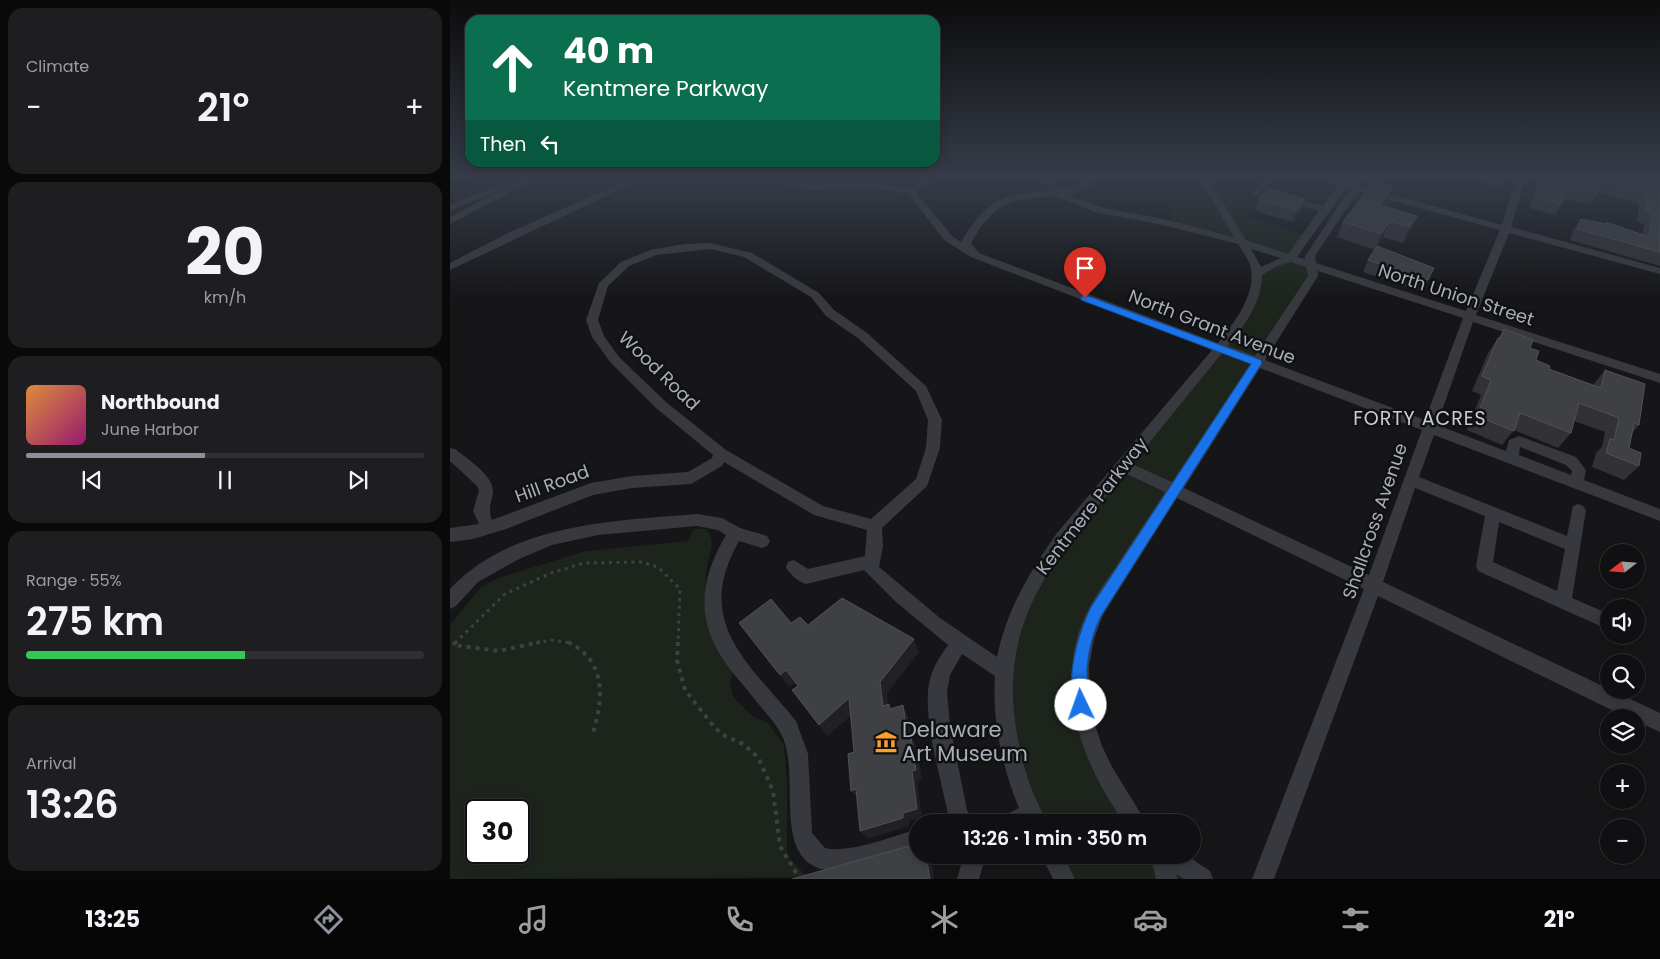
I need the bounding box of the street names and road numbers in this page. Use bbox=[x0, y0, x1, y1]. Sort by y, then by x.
street label: North Union Street bbox=[1375, 258, 1537, 332]
street label: North Grant Avenue bbox=[1125, 283, 1299, 370]
street label: Wood Road bbox=[613, 325, 706, 416]
street label: Kentmere Parkway bbox=[1030, 432, 1153, 580]
street label: Shallcross Avenue bbox=[1336, 439, 1413, 602]
street label: Hill Road bbox=[511, 459, 592, 509]

